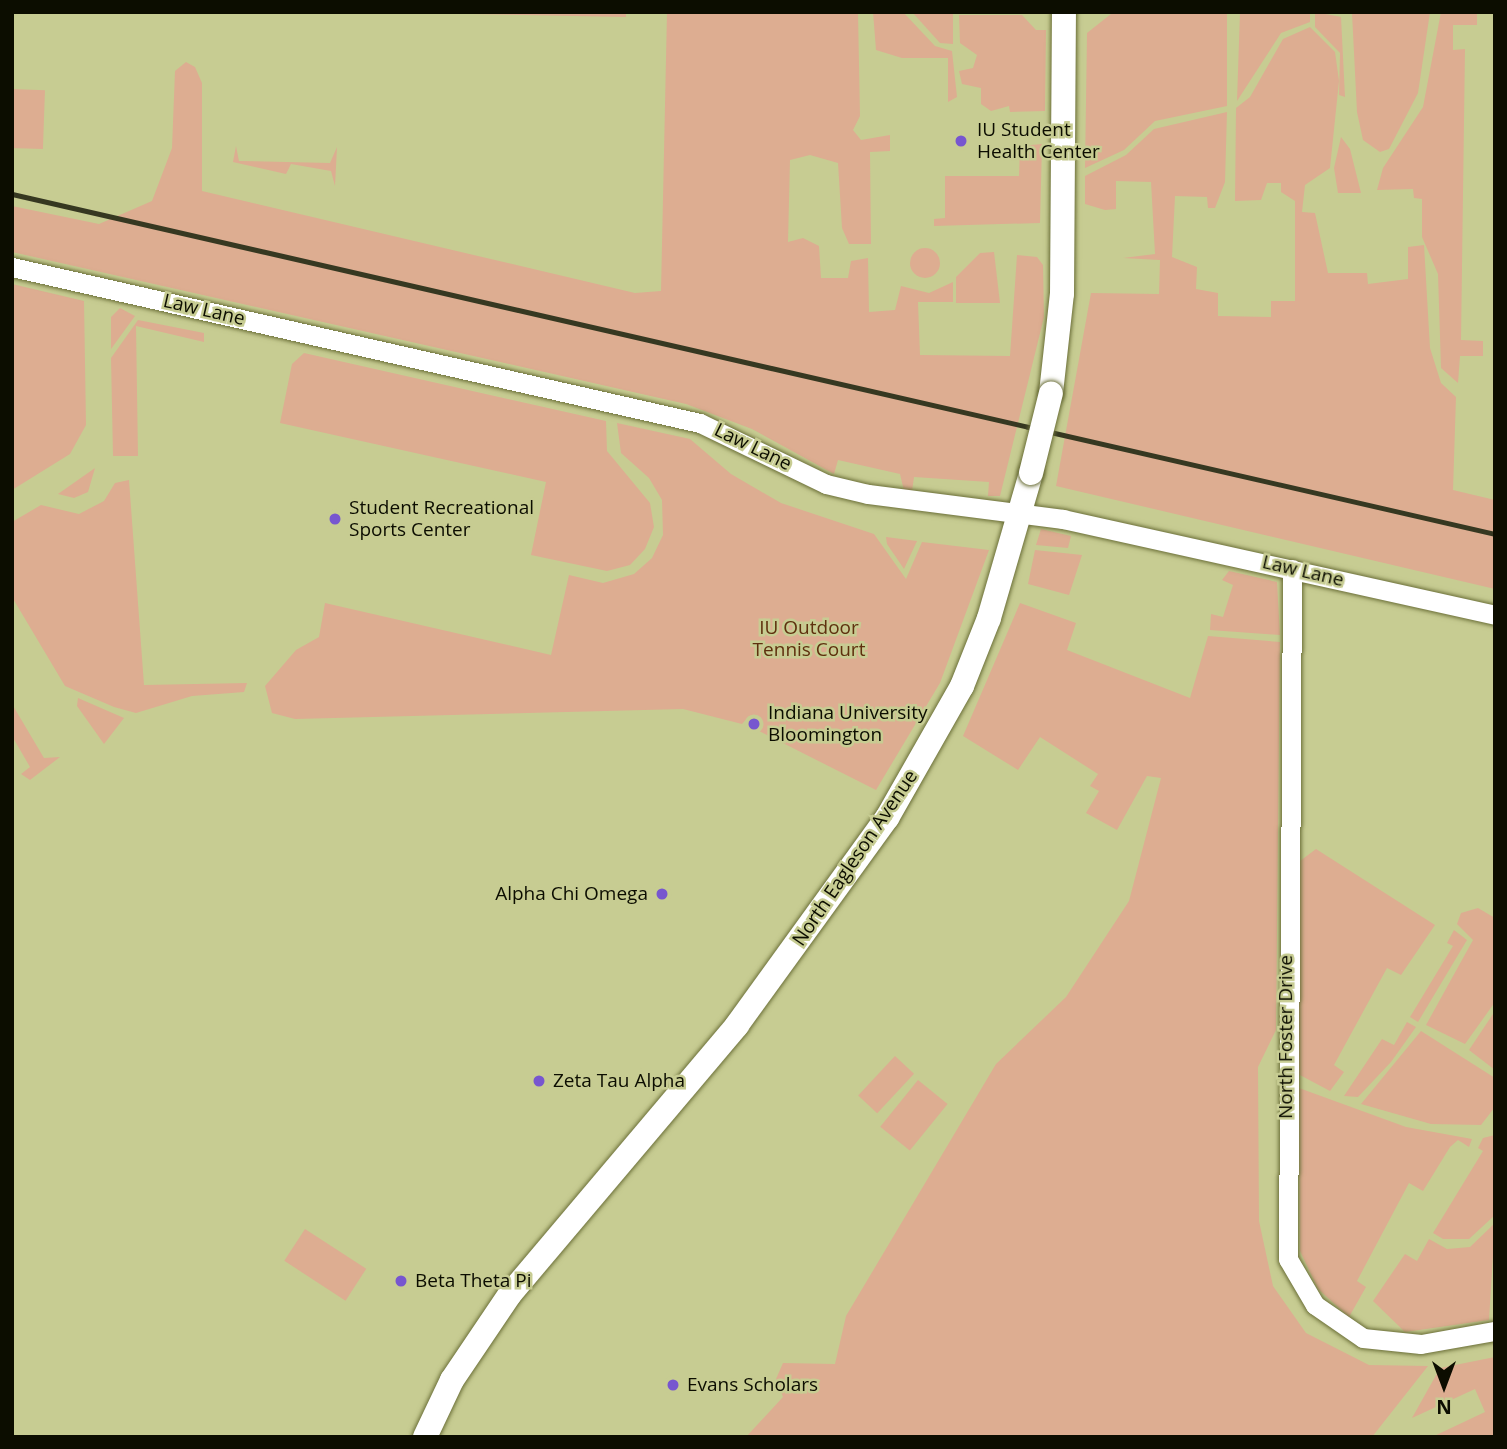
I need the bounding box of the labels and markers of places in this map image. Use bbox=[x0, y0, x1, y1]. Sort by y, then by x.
place label: IU Student Health Center bbox=[977, 119, 1100, 163]
marker: IU Student Health Center bbox=[951, 131, 971, 151]
place label: Student Recreational Sports Center bbox=[349, 497, 534, 541]
marker: Student Recreational Sports Center bbox=[327, 511, 343, 527]
place label: Indiana University Bloomington bbox=[768, 702, 927, 746]
marker: Indiana University Bloomington bbox=[746, 716, 762, 732]
place label: Alpha Chi Omega bbox=[495, 883, 648, 905]
marker: Alpha Chi Omega bbox=[654, 886, 670, 902]
place label: Zeta Tau Alpha bbox=[553, 1070, 685, 1092]
marker: Zeta Tau Alpha bbox=[531, 1073, 547, 1089]
place label: Beta Theta Pi bbox=[415, 1270, 531, 1292]
marker: Beta Theta Pi bbox=[393, 1273, 409, 1289]
place label: Evans Scholars bbox=[687, 1374, 818, 1396]
marker: Evans Scholars bbox=[665, 1377, 681, 1393]

